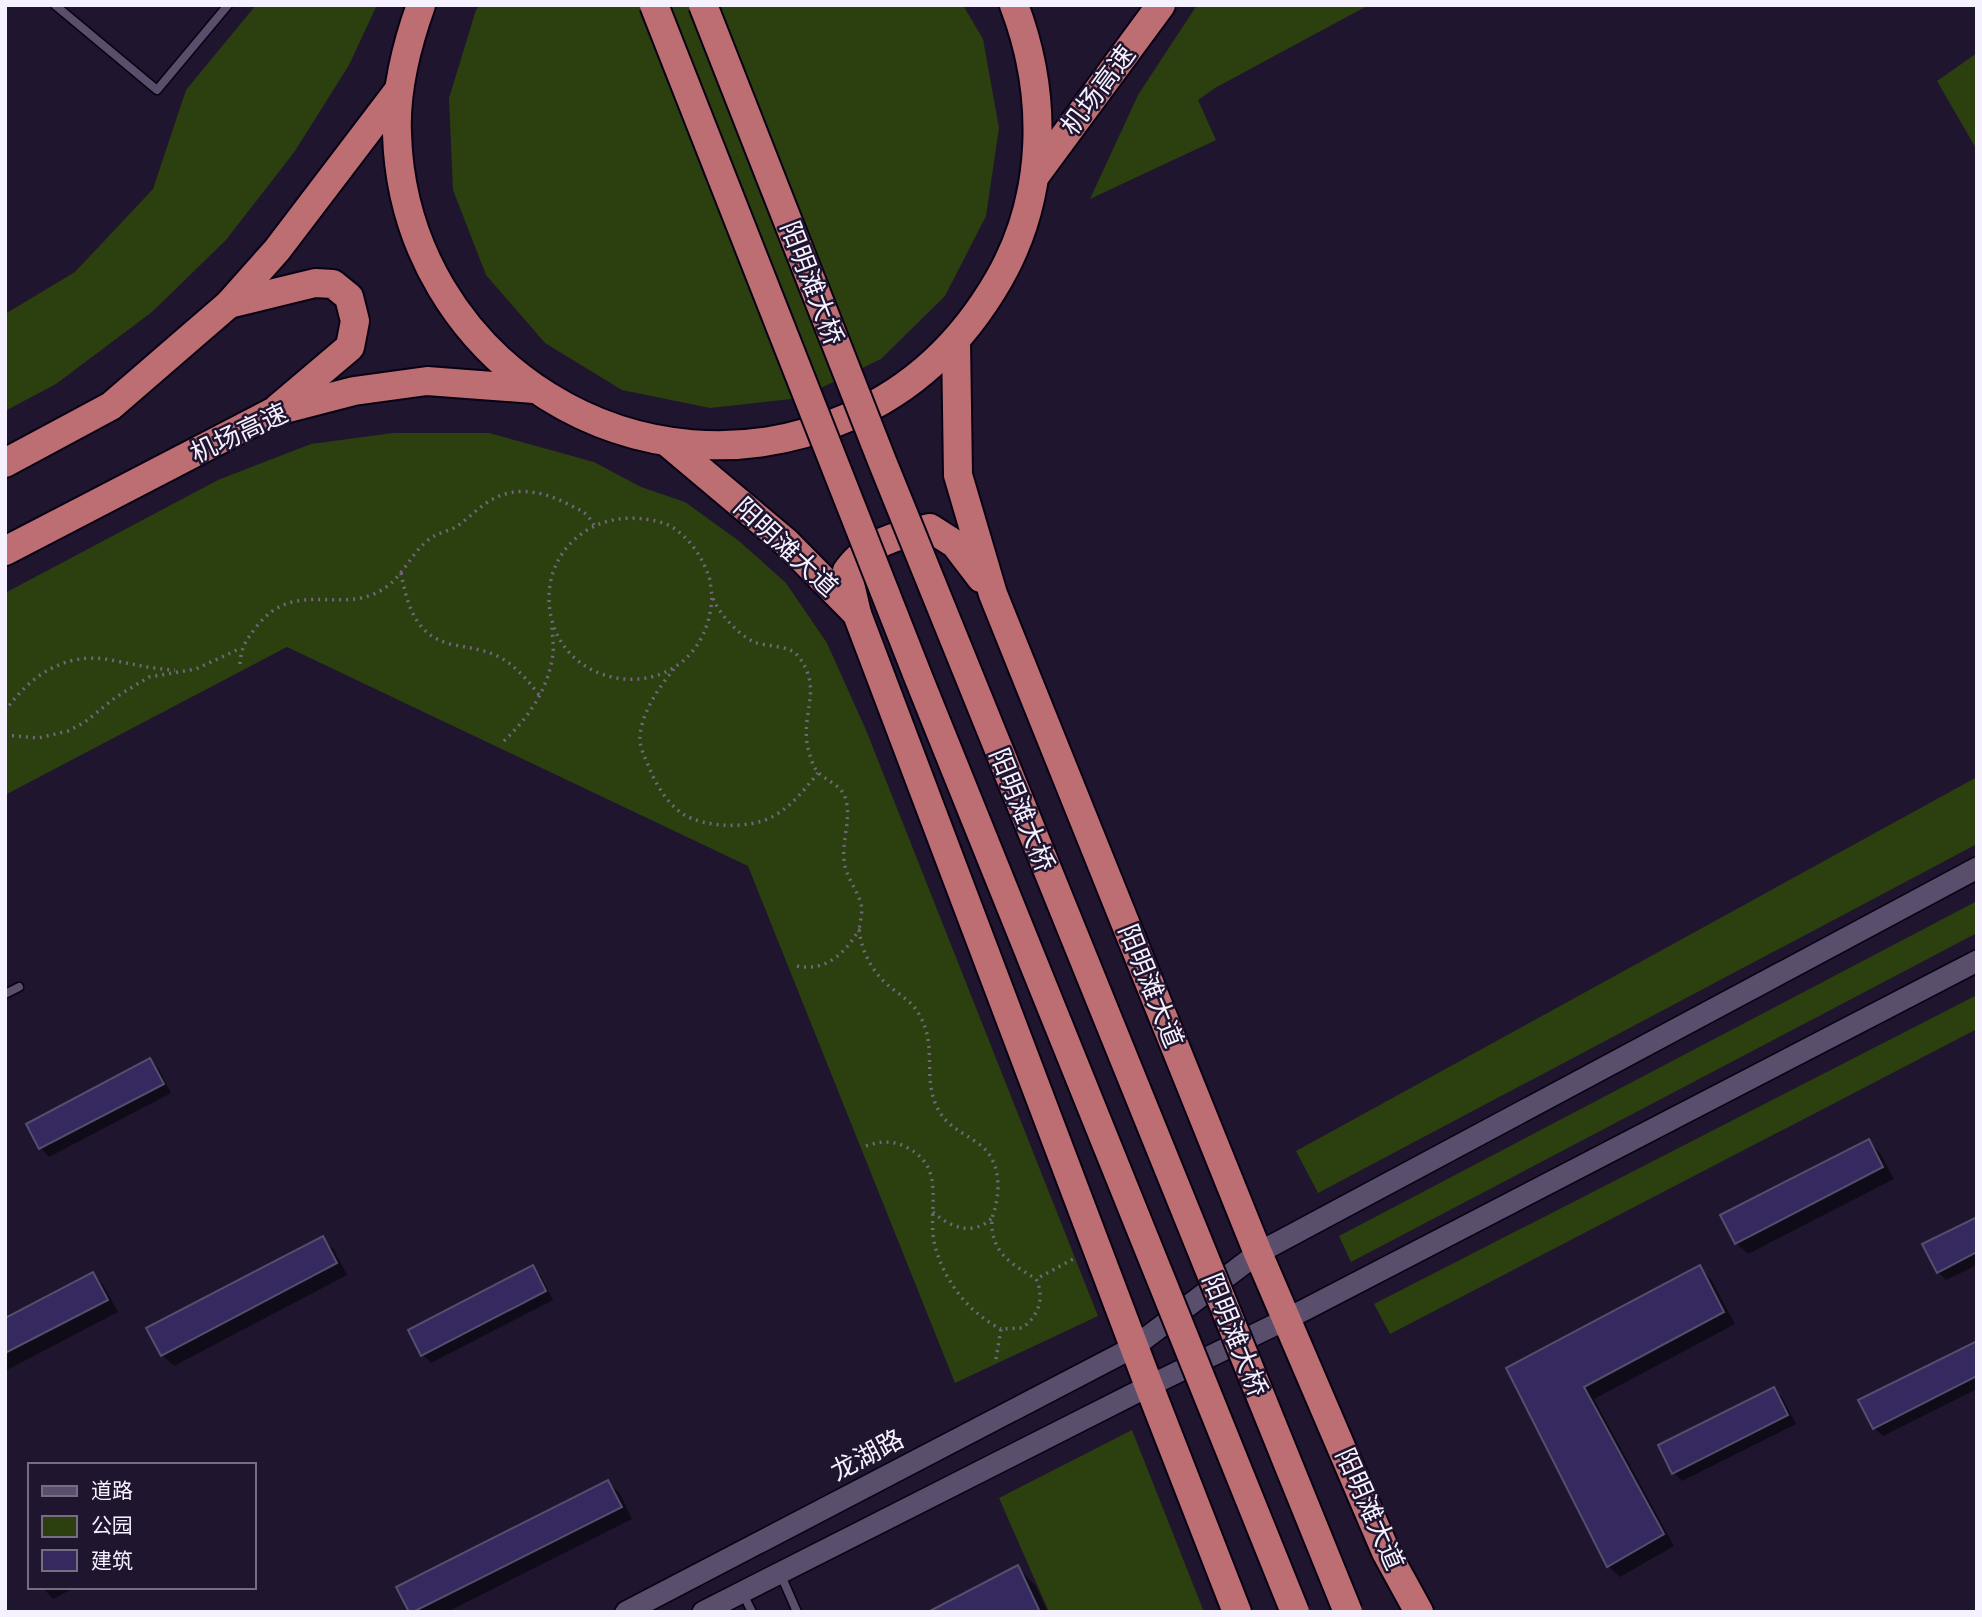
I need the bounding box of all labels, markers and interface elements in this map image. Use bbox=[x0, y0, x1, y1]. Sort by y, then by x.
street label: 机场高速 bbox=[1052, 37, 1144, 143]
street label: 阳明滩大桥 bbox=[771, 216, 853, 350]
street label: 机场高速 bbox=[184, 394, 294, 472]
street label: 阳明滩大道 bbox=[725, 489, 847, 605]
street label: 阳明滩大桥 bbox=[980, 743, 1064, 877]
street label: 阳明滩大道 bbox=[1109, 919, 1193, 1053]
street label: 阳明滩大桥 bbox=[1193, 1268, 1277, 1402]
street label: 龙湖路 bbox=[824, 1420, 910, 1490]
street label: 阳明滩大道 bbox=[1326, 1442, 1414, 1576]
legend bbox=[28, 1463, 256, 1589]
text: 道路 bbox=[91, 1476, 133, 1506]
text: 公园 bbox=[91, 1511, 133, 1541]
text: 建筑 bbox=[91, 1546, 133, 1576]

